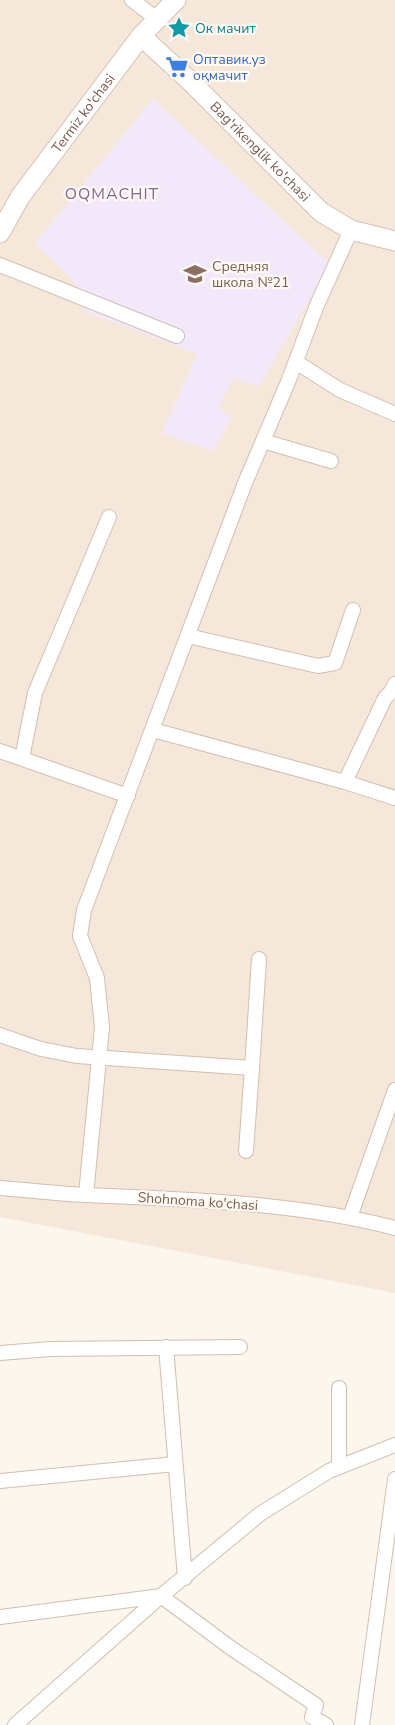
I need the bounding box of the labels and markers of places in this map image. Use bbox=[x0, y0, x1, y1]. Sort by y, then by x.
place icon: Ок мачит bbox=[166, 15, 192, 41]
place label: Ок мачит bbox=[195, 19, 256, 38]
place label: Оптавик.уз оқмачит bbox=[193, 50, 266, 85]
supermarket icon: Оптавик.уз оқмачит bbox=[164, 54, 190, 80]
place label: Средняя школа №21 bbox=[212, 257, 289, 292]
school or university icon: Средняя школа №21 bbox=[182, 261, 208, 287]

